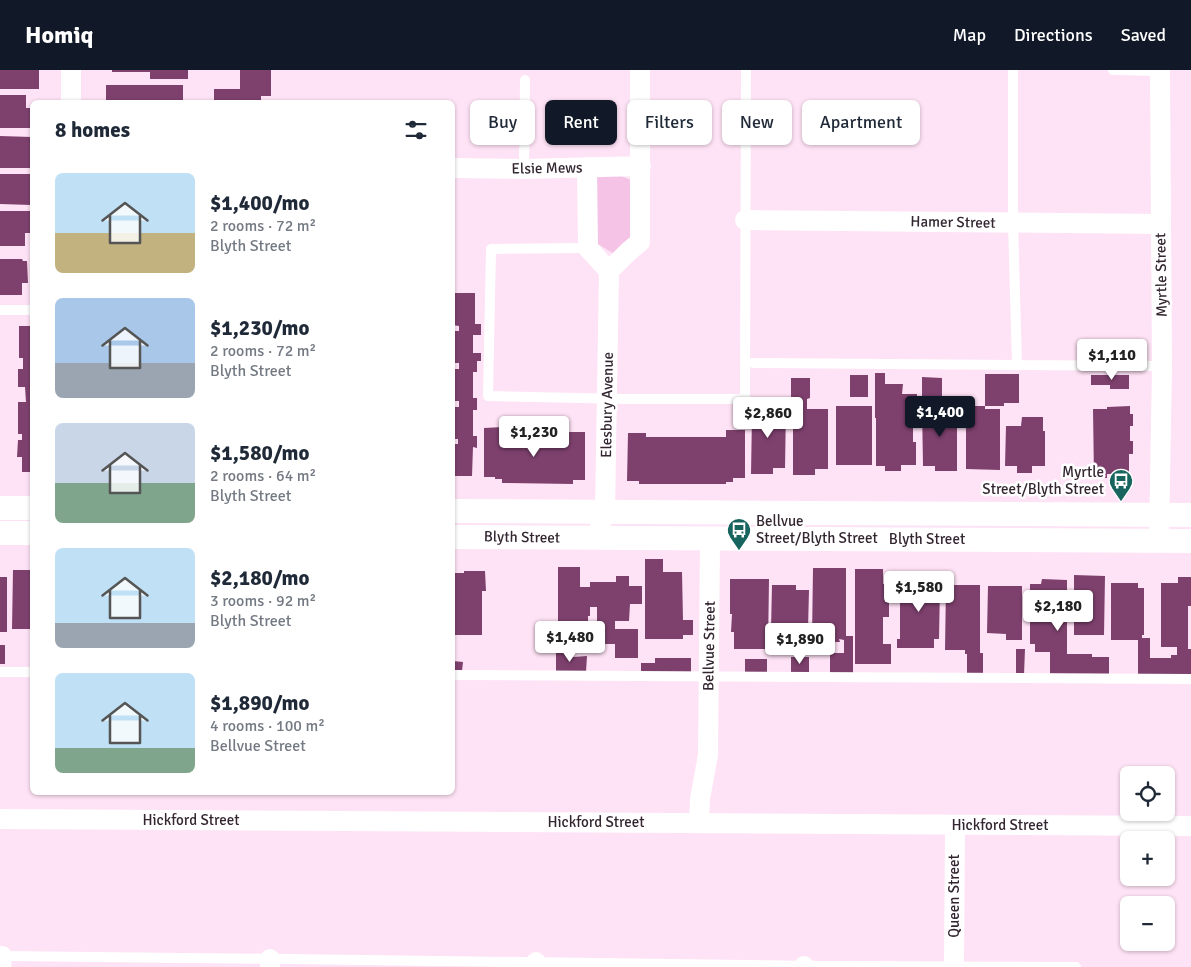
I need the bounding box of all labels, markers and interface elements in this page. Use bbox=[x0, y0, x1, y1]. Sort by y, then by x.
text: Homiq bbox=[25, 20, 94, 50]
text: Map bbox=[953, 24, 986, 46]
text: Directions bbox=[1014, 24, 1093, 46]
text: Saved bbox=[1121, 24, 1166, 46]
chip: Buy bbox=[470, 100, 535, 145]
chip: Rent bbox=[545, 100, 617, 145]
chip: Filters bbox=[627, 100, 712, 145]
chip: New bbox=[722, 100, 792, 145]
chip: Apartment bbox=[802, 100, 920, 145]
icon: filters bbox=[402, 116, 430, 144]
text: 8 homes bbox=[55, 117, 130, 143]
street label: Elsie Mews bbox=[511, 158, 583, 178]
text: $1,400/mo bbox=[210, 190, 309, 216]
icon: home bbox=[95, 193, 155, 253]
street label: Hamer Street bbox=[910, 212, 996, 232]
text: 2 rooms · 72 m² bbox=[210, 216, 316, 236]
street label: Myrtle Street bbox=[1151, 233, 1171, 317]
text: Blyth Street bbox=[210, 236, 291, 256]
text: $1,230/mo bbox=[210, 315, 309, 341]
icon: home bbox=[95, 318, 155, 378]
pin: $1,110 bbox=[1071, 338, 1153, 381]
text: 2 rooms · 72 m² bbox=[210, 341, 316, 361]
text: $1,110 bbox=[1088, 345, 1136, 365]
street label: Elesbury Avenue bbox=[597, 352, 617, 458]
text: Blyth Street bbox=[210, 361, 291, 381]
pin: $2,860 bbox=[727, 396, 809, 439]
pin: $1,400 bbox=[899, 396, 981, 438]
text: $1,400 bbox=[916, 402, 964, 422]
text: $2,860 bbox=[744, 403, 792, 423]
pin: $1,230 bbox=[493, 416, 575, 458]
text: $1,230 bbox=[510, 422, 558, 442]
text: $1,580/mo bbox=[210, 440, 309, 466]
icon: home bbox=[95, 443, 155, 503]
place label: Myrtle Street/Blyth Street bbox=[982, 463, 1104, 498]
text: 2 rooms · 64 m² bbox=[210, 466, 316, 486]
bus stop icon: Myrtle Street/Blyth Street bbox=[1108, 468, 1134, 502]
text: Blyth Street bbox=[210, 486, 291, 506]
place label: Bellvue Street/Blyth Street bbox=[756, 512, 878, 547]
bus stop icon: Bellvue Street/Blyth Street bbox=[726, 517, 752, 551]
street label: Blyth Street bbox=[484, 527, 560, 547]
street label: Blyth Street bbox=[889, 530, 965, 548]
text: $2,180/mo bbox=[210, 565, 309, 591]
icon: home bbox=[95, 568, 155, 628]
pin: $1,580 bbox=[878, 570, 960, 613]
text: $1,580 bbox=[895, 577, 943, 597]
pin: $2,180 bbox=[1017, 590, 1099, 632]
text: 3 rooms · 92 m² bbox=[210, 591, 316, 611]
text: $2,180 bbox=[1034, 596, 1082, 616]
street label: Bellvue Street bbox=[699, 601, 719, 691]
text: Blyth Street bbox=[210, 611, 291, 631]
pin: $1,480 bbox=[529, 620, 611, 663]
pin: $1,890 bbox=[759, 622, 841, 665]
text: $1,480 bbox=[546, 627, 594, 647]
text: $1,890 bbox=[776, 629, 824, 649]
text: $1,890/mo bbox=[210, 690, 309, 716]
icon: home bbox=[95, 693, 155, 753]
text: 4 rooms · 100 m² bbox=[210, 716, 325, 736]
text: Bellvue Street bbox=[210, 736, 306, 756]
map controls bbox=[1120, 766, 1175, 951]
button: locate bbox=[1120, 766, 1175, 821]
street label: Hickford Street bbox=[142, 811, 240, 829]
street label: Hickford Street bbox=[547, 813, 645, 831]
street label: Hickford Street bbox=[951, 816, 1049, 834]
button: + bbox=[1120, 831, 1175, 886]
street label: Queen Street bbox=[945, 854, 963, 938]
button: − bbox=[1120, 896, 1175, 951]

